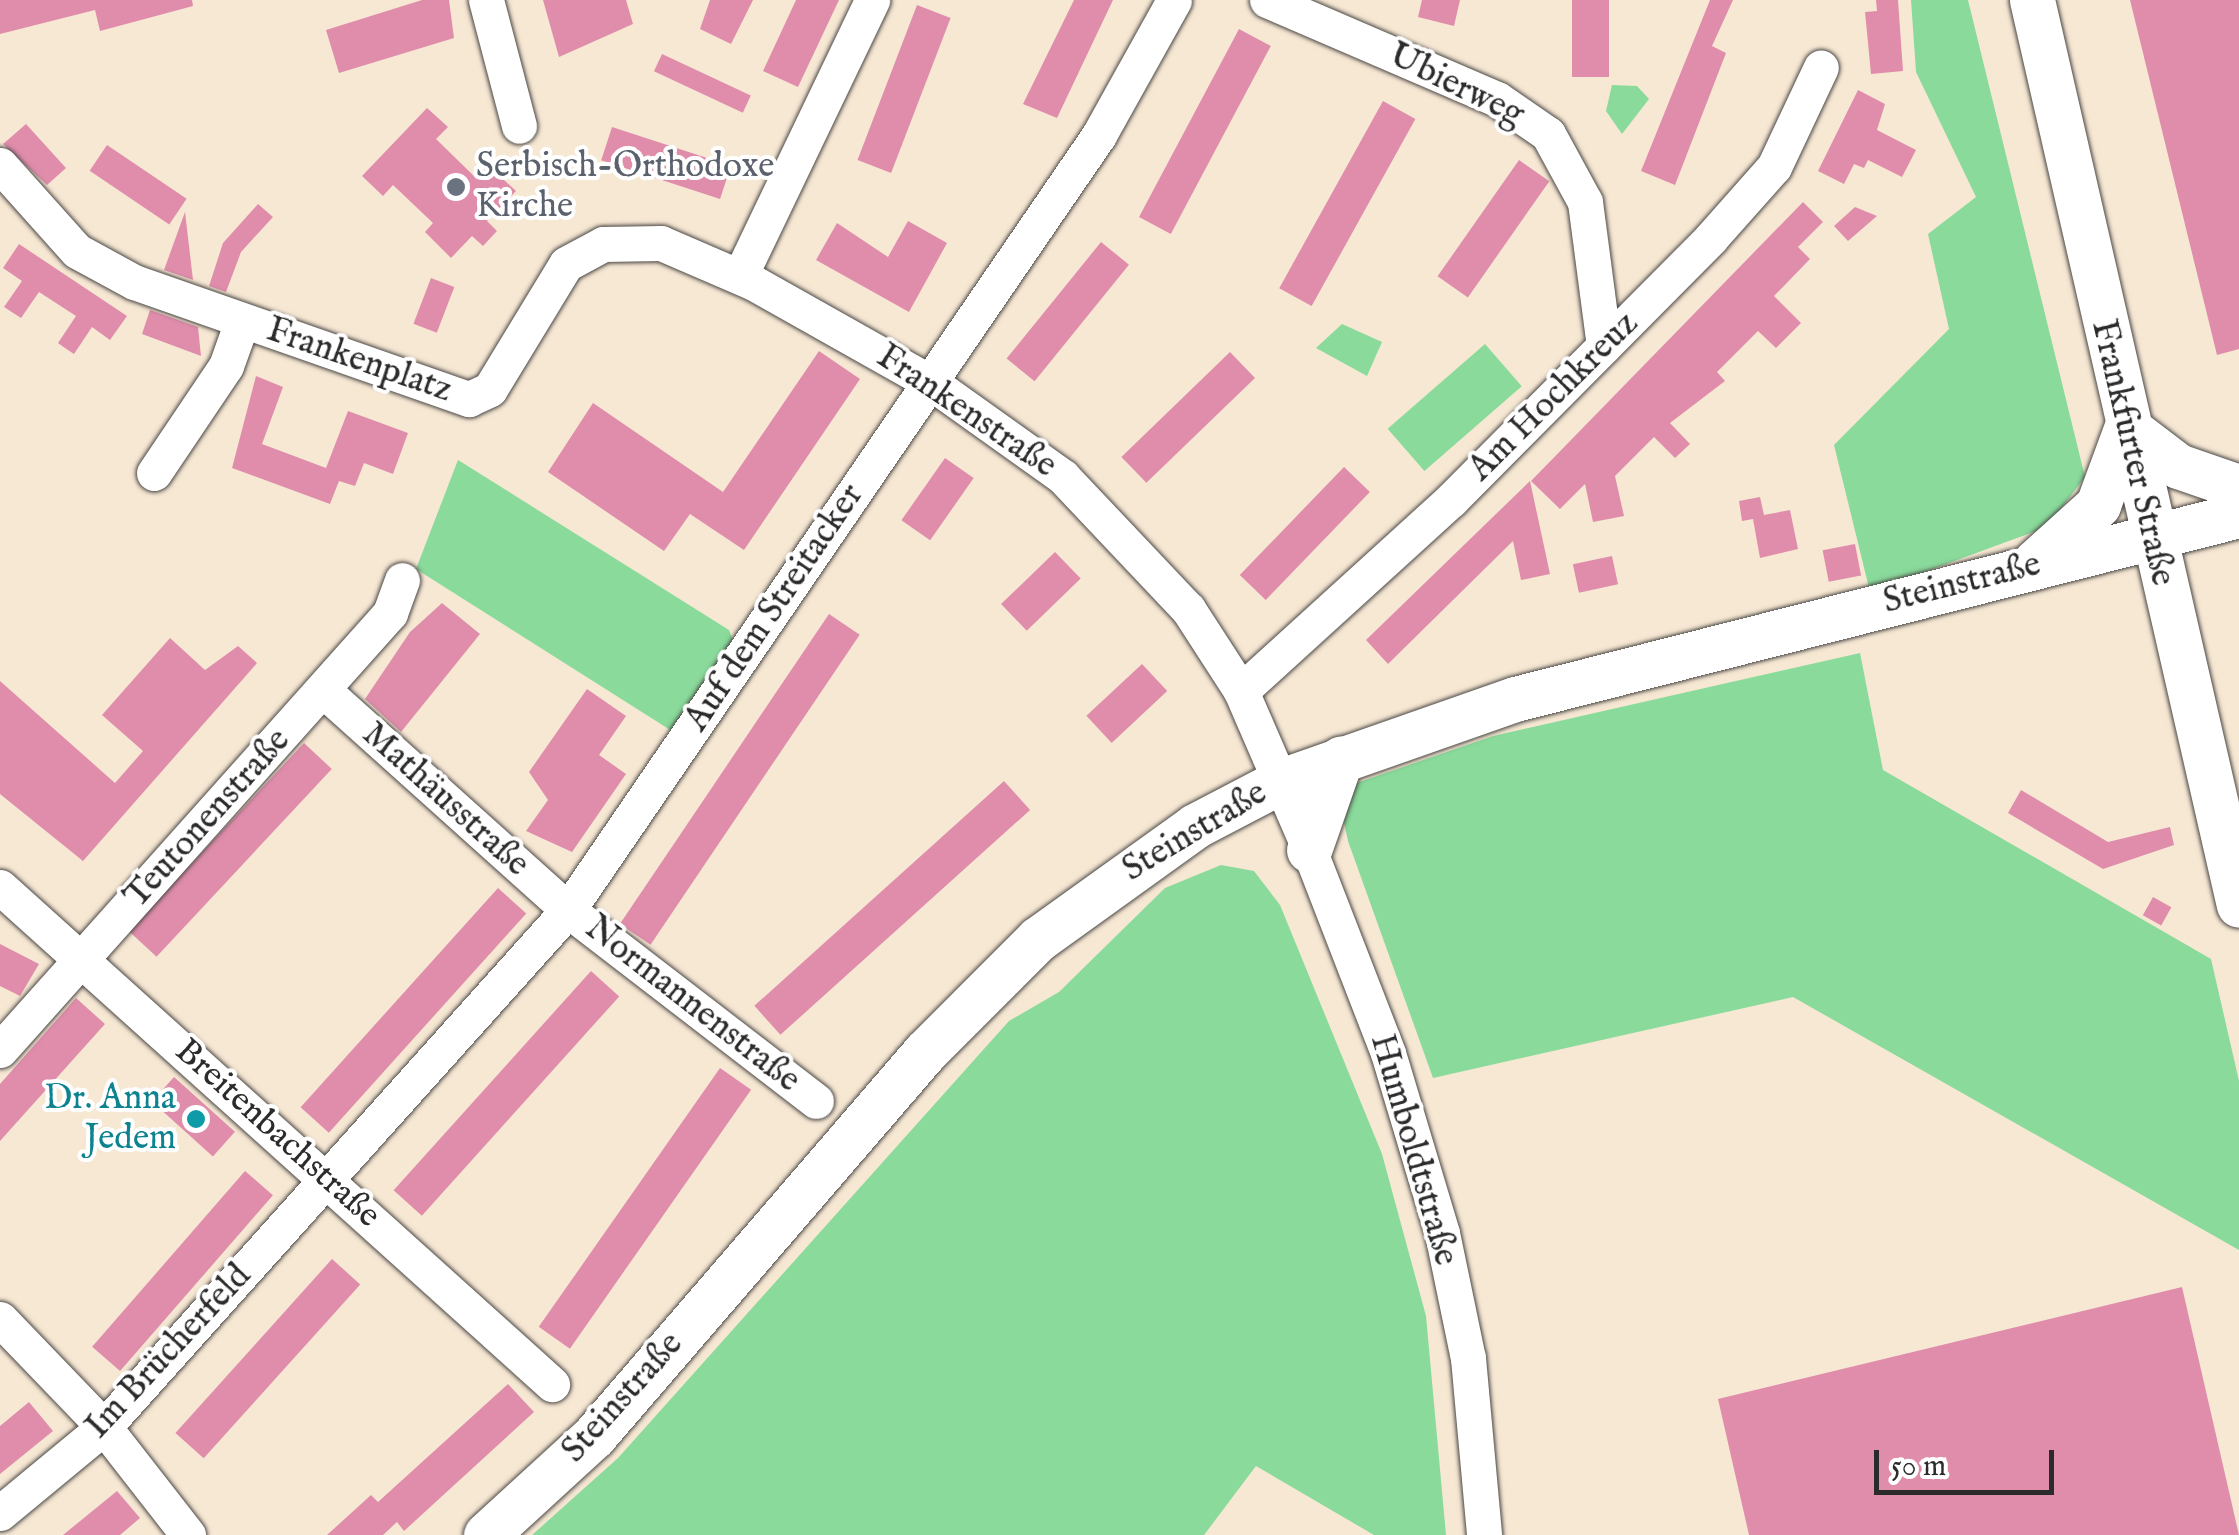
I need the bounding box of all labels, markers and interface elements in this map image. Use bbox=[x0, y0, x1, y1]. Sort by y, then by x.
street label: Ubierweg bbox=[1382, 35, 1530, 137]
place label: Serbisch-Orthodoxe Kirche bbox=[476, 146, 774, 228]
marker: Serbisch-Orthodoxe Kirche bbox=[445, 176, 467, 198]
street label: Am Hochkreuz bbox=[1461, 304, 1647, 490]
street label: Frankenplatz bbox=[261, 310, 457, 412]
street label: Frankfurter Straße bbox=[2081, 316, 2183, 590]
street label: Frankenstraße bbox=[868, 336, 1064, 488]
street label: Auf dem Streitacker bbox=[677, 476, 873, 740]
street label: Steinstraße bbox=[1879, 544, 2045, 624]
street label: Mathäusstraße bbox=[353, 714, 537, 886]
street label: Teutonenstraße bbox=[116, 721, 300, 917]
street label: Steinstraße bbox=[1115, 773, 1275, 891]
street label: Normannenstraße bbox=[576, 908, 808, 1102]
street label: Humboldtstraße bbox=[1360, 1030, 1466, 1270]
street label: Breitenbachstraße bbox=[166, 1031, 388, 1237]
place label: Dr. Anna Jedem bbox=[44, 1078, 176, 1160]
marker: Dr. Anna Jedem bbox=[185, 1108, 207, 1130]
street label: Im Brücherfeld bbox=[78, 1256, 260, 1448]
street label: Steinstraße bbox=[554, 1324, 692, 1472]
scale bar bbox=[1879, 1430, 2059, 1492]
text: 50 m bbox=[1891, 1448, 1946, 1486]

